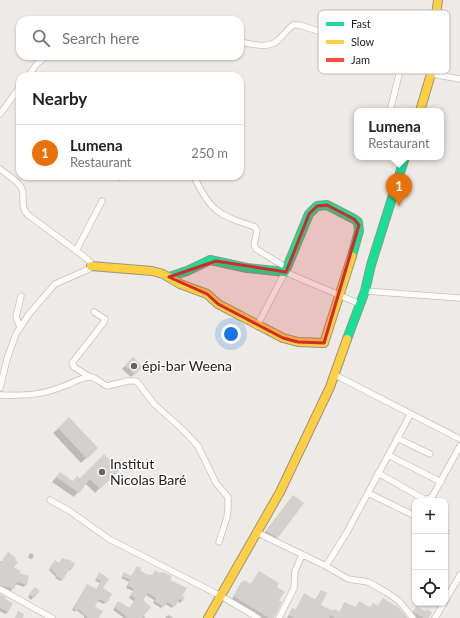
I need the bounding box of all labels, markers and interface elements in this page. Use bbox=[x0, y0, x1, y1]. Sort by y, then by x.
legend bbox=[318, 10, 450, 74]
search box bbox=[16, 16, 244, 60]
text: Fast bbox=[351, 17, 371, 30]
icon: search bbox=[30, 27, 52, 49]
text: Search here bbox=[62, 29, 139, 47]
text: Slow bbox=[351, 35, 375, 48]
text: Jam bbox=[351, 53, 370, 66]
text: Nearby bbox=[32, 88, 87, 109]
popup bbox=[354, 108, 444, 160]
text: Lumena bbox=[368, 117, 421, 135]
text: Restaurant bbox=[368, 135, 430, 151]
text: Lumena bbox=[70, 136, 123, 154]
text: 1 bbox=[41, 145, 49, 161]
text: 250 m bbox=[191, 145, 228, 161]
text: Restaurant bbox=[70, 154, 132, 170]
pin: 1 bbox=[386, 173, 412, 206]
your location bbox=[221, 324, 241, 344]
place label: épi-bar Weena bbox=[142, 357, 232, 374]
marker: épi-bar Weena bbox=[129, 361, 139, 371]
place label: Institut Nicolas Baré bbox=[110, 455, 186, 488]
marker: Institut Nicolas Baré bbox=[97, 467, 107, 477]
map controls bbox=[412, 498, 448, 606]
button: + bbox=[412, 498, 448, 534]
button: − bbox=[412, 534, 448, 570]
button: locate bbox=[412, 570, 448, 606]

